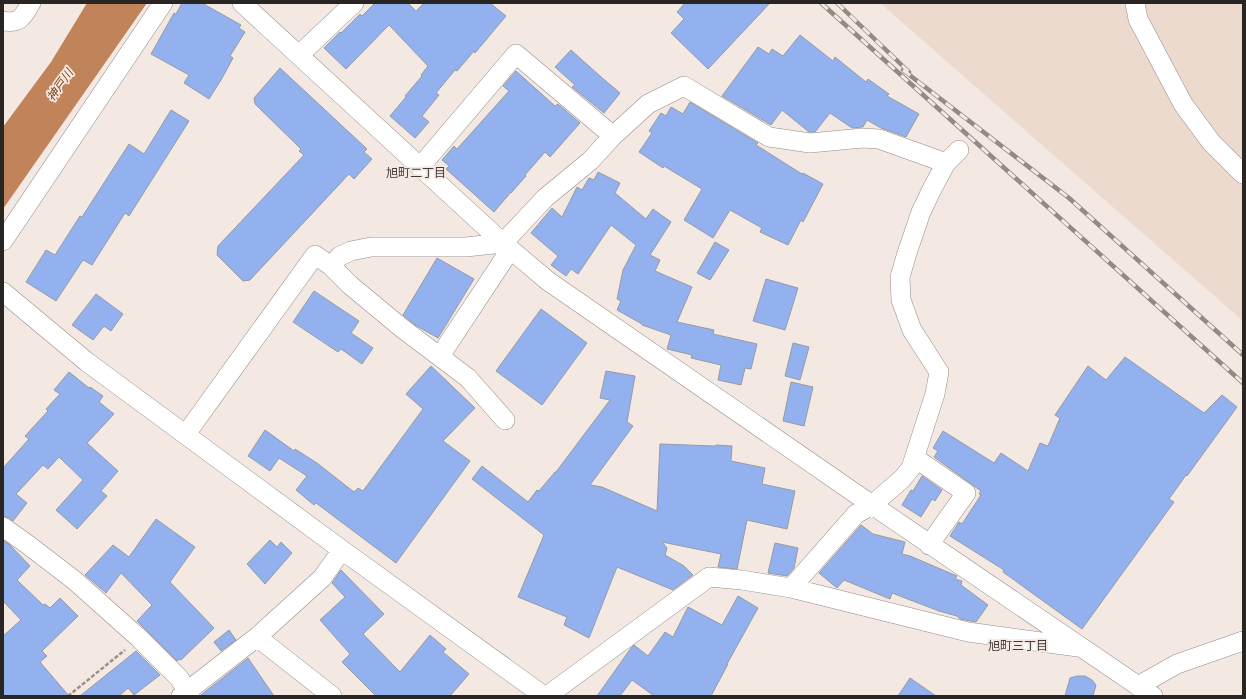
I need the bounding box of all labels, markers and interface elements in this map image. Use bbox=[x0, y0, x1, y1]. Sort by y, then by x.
water label: 神戸川 bbox=[44, 65, 77, 104]
district label: 旭町二丁目 bbox=[386, 166, 446, 180]
district label: 旭町三丁目 bbox=[988, 639, 1048, 653]

